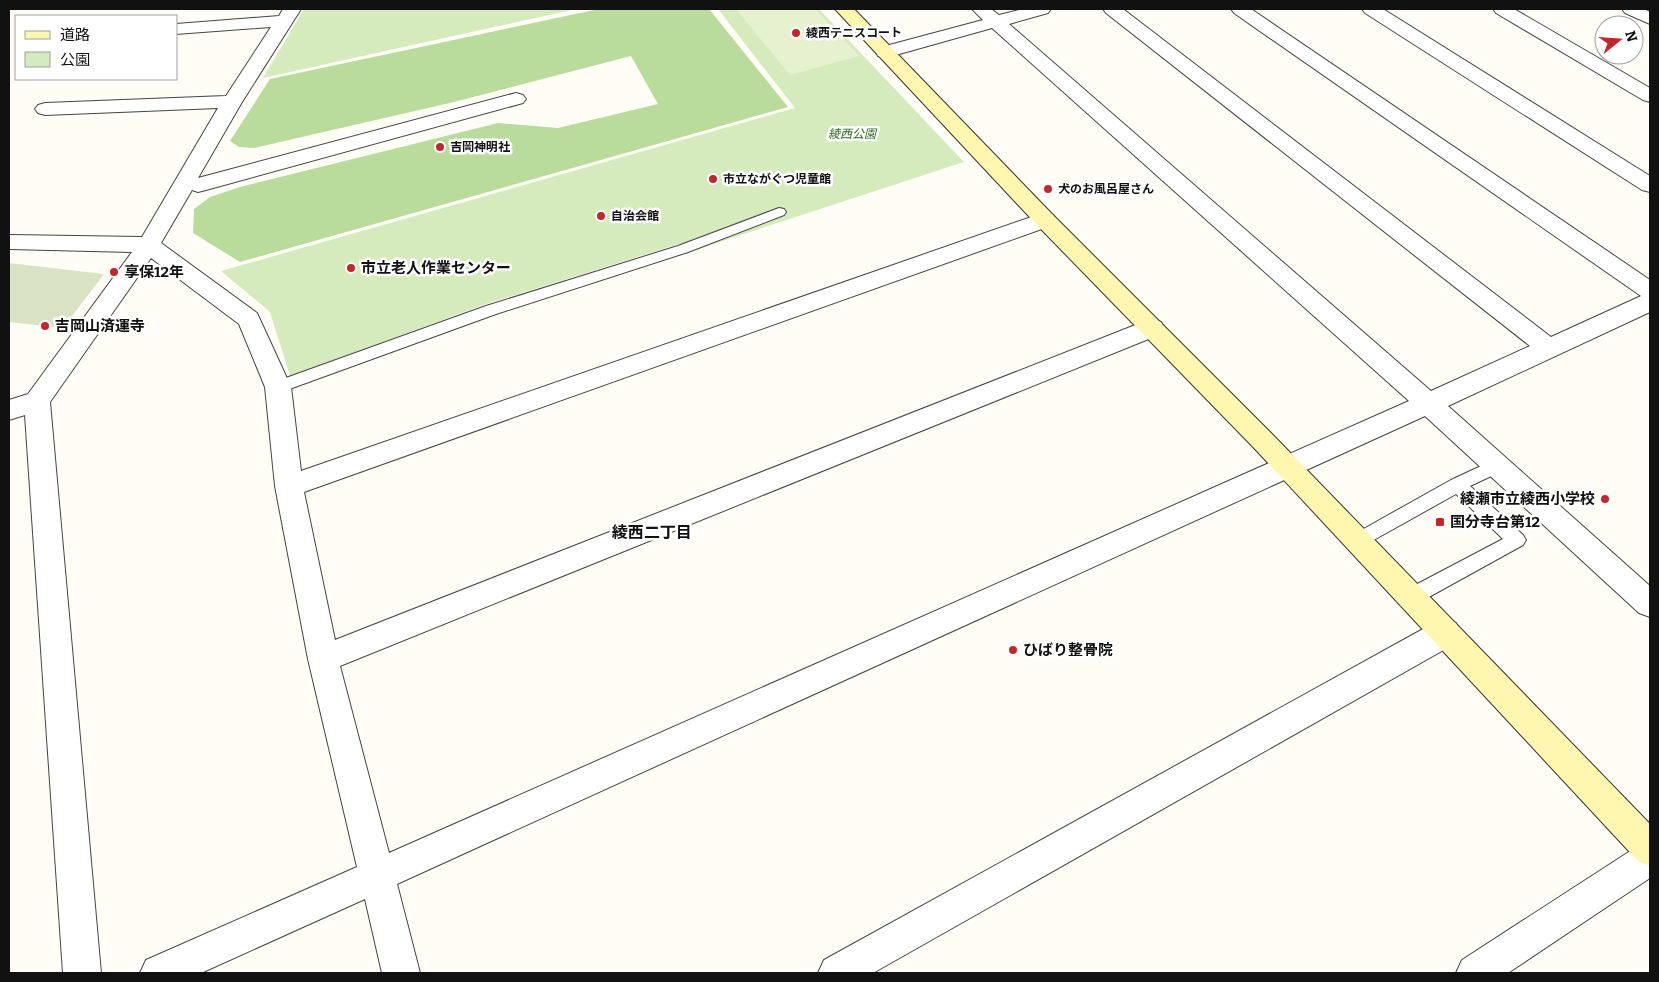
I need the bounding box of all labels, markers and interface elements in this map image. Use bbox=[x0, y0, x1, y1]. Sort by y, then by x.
legend bbox=[15, 15, 178, 80]
north arrow bbox=[1594, 15, 1644, 65]
text: 道路 bbox=[60, 26, 90, 44]
place label: 綾西テニスコート bbox=[806, 26, 902, 40]
marker: 綾西テニスコート bbox=[790, 27, 802, 39]
text: N bbox=[1621, 29, 1641, 44]
text: 公園 bbox=[60, 51, 90, 69]
park label: 綾西公園 bbox=[828, 127, 878, 141]
place label: 吉岡神明社 bbox=[450, 140, 510, 154]
marker: 吉岡神明社 bbox=[434, 141, 446, 153]
place label: 市立ながぐつ児童館 bbox=[723, 172, 831, 186]
marker: 市立ながぐつ児童館 bbox=[707, 173, 719, 185]
place label: 犬のお風呂屋さん bbox=[1058, 182, 1154, 196]
marker: 犬のお風呂屋さん bbox=[1042, 183, 1054, 195]
place label: 自治会館 bbox=[611, 209, 659, 223]
marker: 自治会館 bbox=[595, 210, 607, 222]
place label: 市立老人作業センター bbox=[361, 259, 511, 277]
marker: 市立老人作業センター bbox=[345, 262, 357, 274]
place label: 享保12年 bbox=[124, 263, 184, 281]
marker: 享保12年 bbox=[108, 266, 120, 278]
place label: 吉岡山済運寺 bbox=[55, 317, 145, 335]
marker: 吉岡山済運寺 bbox=[39, 320, 51, 332]
place label: 綾瀬市立綾西小学校 bbox=[1460, 490, 1595, 508]
marker: 綾瀬市立綾西小学校 bbox=[1599, 493, 1611, 505]
place label: 国分寺台第12 bbox=[1450, 513, 1540, 531]
marker: 国分寺台第12 bbox=[1434, 516, 1446, 528]
district label: 綾西二丁目 bbox=[612, 523, 692, 542]
place label: ひばり整骨院 bbox=[1023, 641, 1113, 659]
marker: ひばり整骨院 bbox=[1007, 644, 1019, 656]

